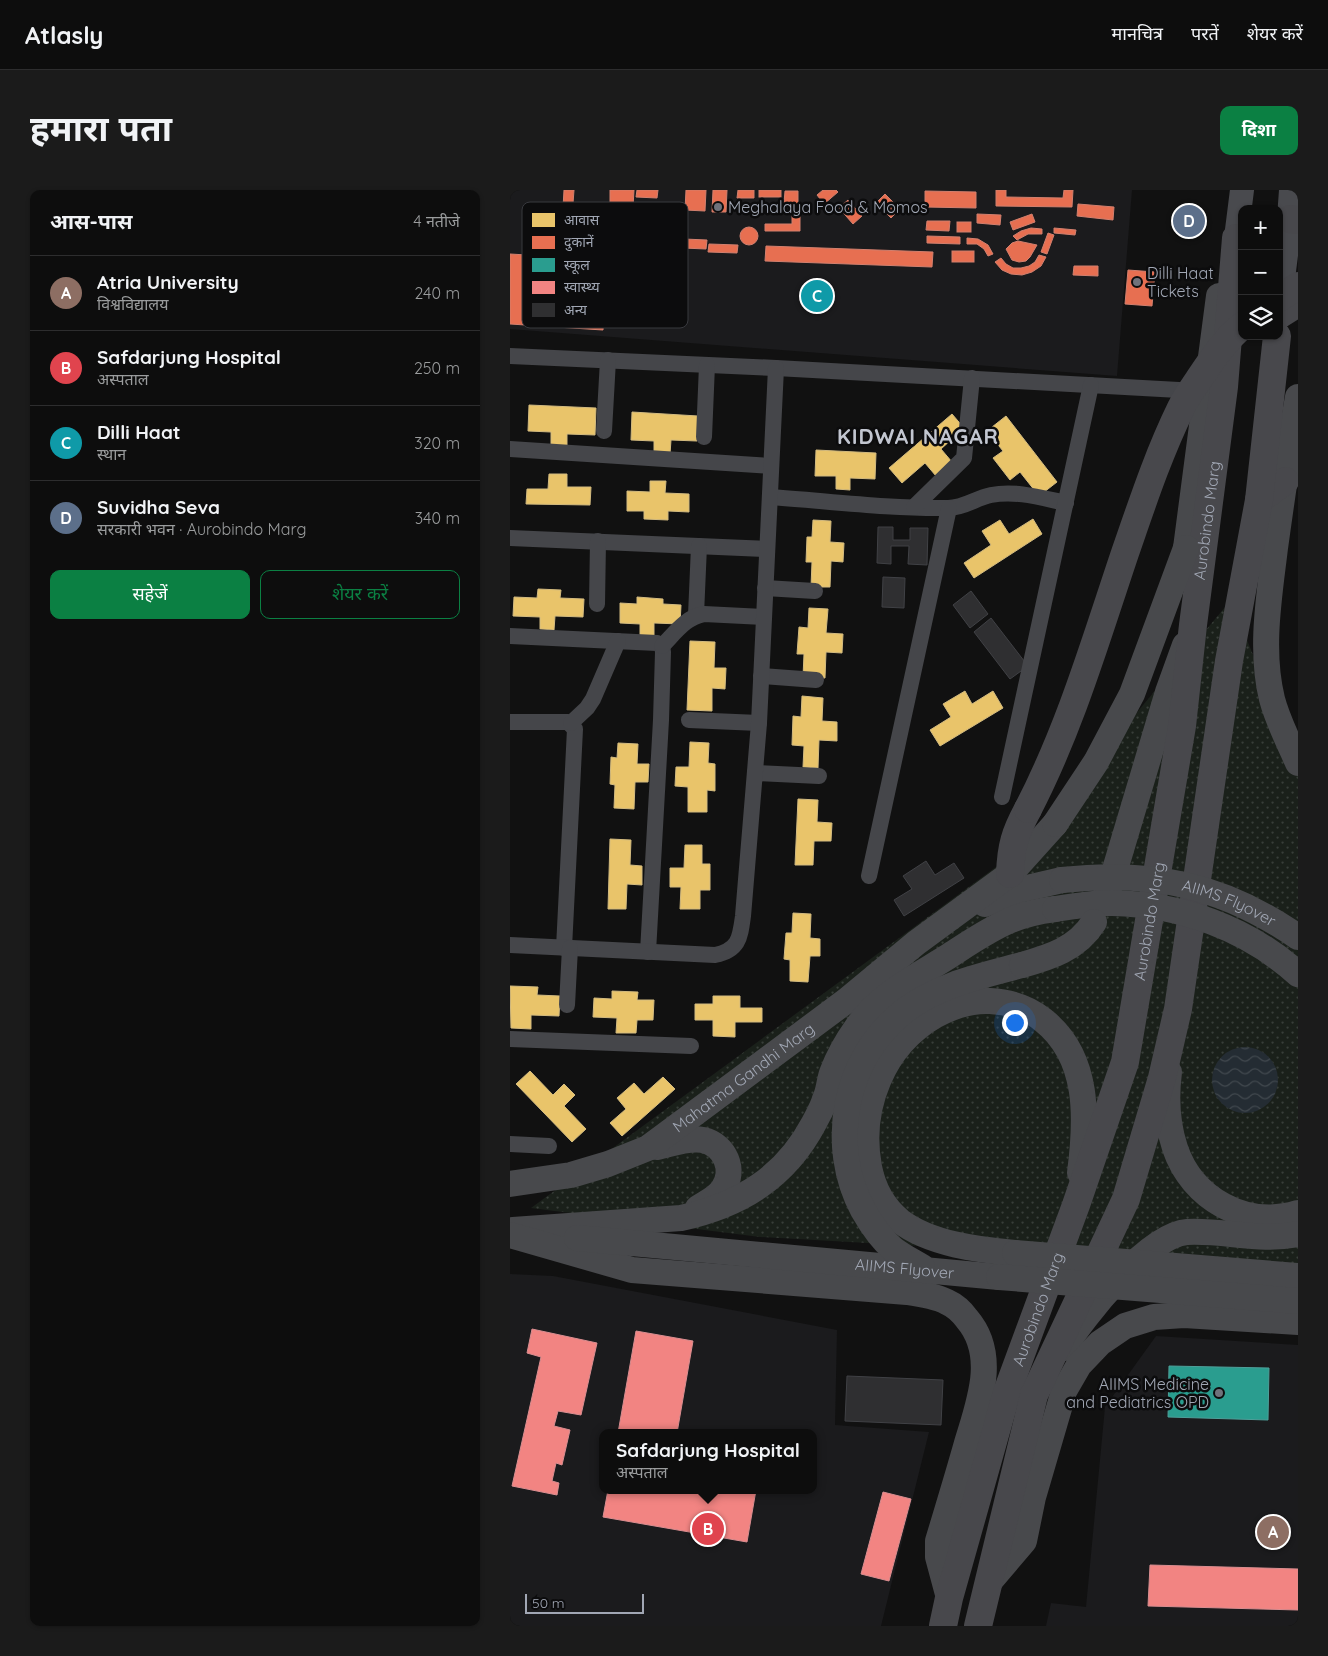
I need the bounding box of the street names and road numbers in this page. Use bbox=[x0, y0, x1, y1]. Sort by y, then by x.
street label: Aurobindo Marg bbox=[1189, 460, 1224, 581]
street label: Aurobindo Marg bbox=[1129, 860, 1169, 982]
street label: AIIMS Flyover bbox=[1180, 875, 1280, 930]
street label: Mahatma Gandhi Marg bbox=[668, 1018, 818, 1136]
street label: Aurobindo Marg bbox=[1007, 1249, 1068, 1369]
street label: AIIMS Flyover bbox=[854, 1254, 955, 1283]

